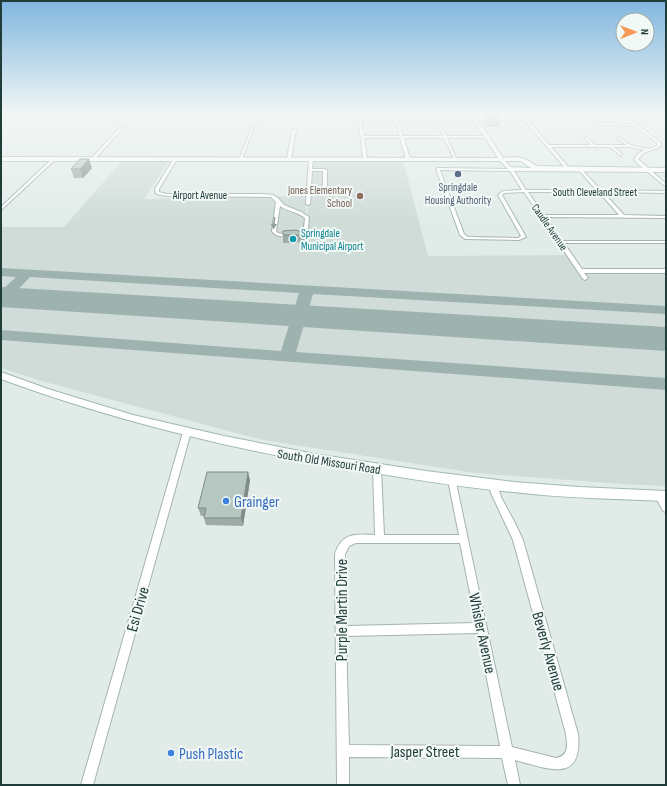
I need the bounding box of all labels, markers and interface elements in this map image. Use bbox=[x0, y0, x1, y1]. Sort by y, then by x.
north arrow bbox=[615, 12, 655, 52]
text: N bbox=[638, 29, 651, 35]
marker: Springdale Housing Authority bbox=[453, 169, 463, 179]
place label: Springdale Housing Authority bbox=[425, 181, 492, 207]
place label: Jones Elementary School bbox=[287, 184, 353, 210]
street label: South Cleveland Street bbox=[553, 186, 638, 199]
street label: Airport Avenue bbox=[172, 189, 227, 202]
marker: Jones Elementary School bbox=[355, 191, 365, 201]
street label: Caudle Avenue bbox=[529, 202, 570, 253]
one-way arrow bbox=[271, 217, 277, 229]
place label: Springdale Municipal Airport bbox=[301, 227, 364, 253]
marker: Springdale Municipal Airport bbox=[288, 234, 298, 244]
street label: South Old Missouri Road bbox=[276, 446, 382, 478]
place label: Grainger bbox=[234, 493, 280, 512]
marker: Grainger bbox=[221, 496, 231, 506]
street label: Purple Martin Drive bbox=[333, 559, 352, 661]
street label: Esi Drive bbox=[123, 585, 154, 634]
street label: Whisler Avenue bbox=[464, 591, 499, 675]
street label: Beverly Avenue bbox=[527, 610, 568, 693]
street label: Jasper Street bbox=[389, 743, 460, 762]
place label: Push Plastic bbox=[179, 745, 243, 764]
marker: Push Plastic bbox=[166, 748, 176, 758]

